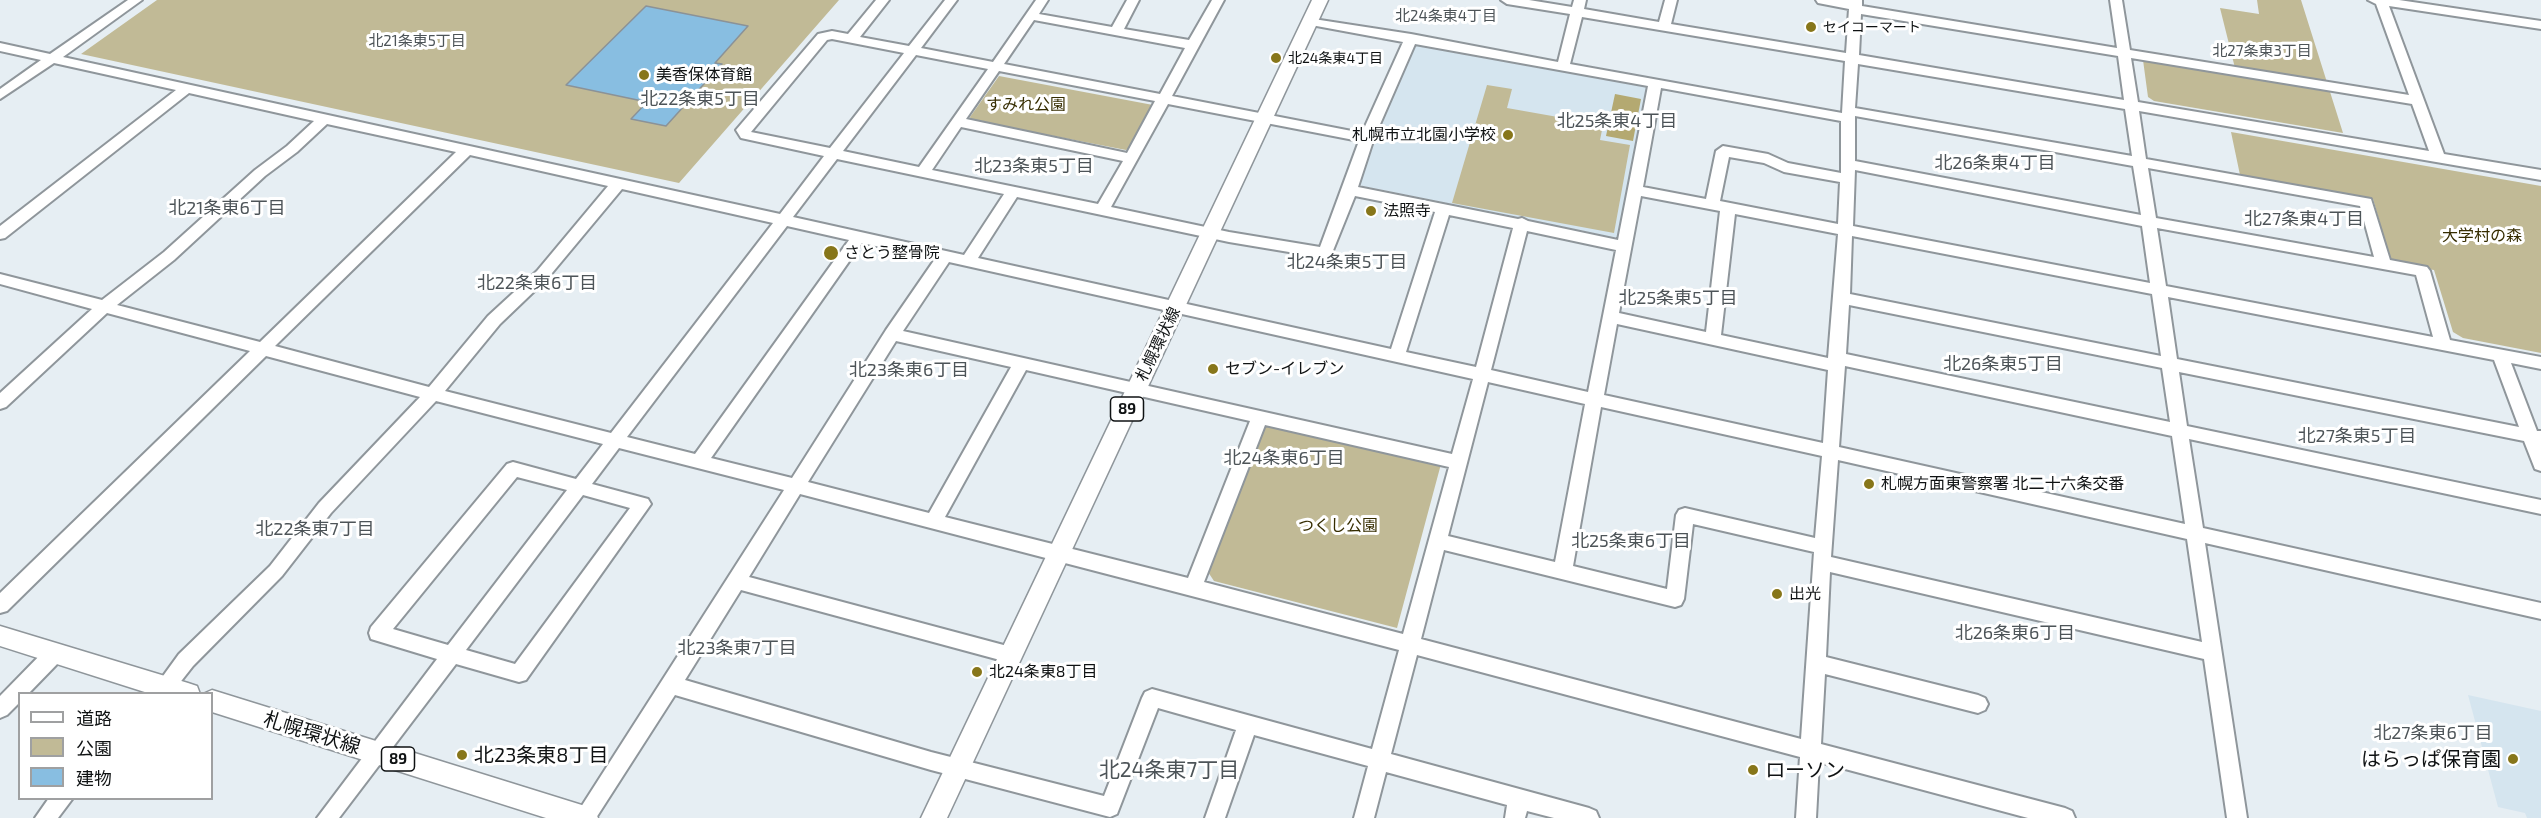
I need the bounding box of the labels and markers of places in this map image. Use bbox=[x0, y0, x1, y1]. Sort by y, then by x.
place label: セイコーマート bbox=[1823, 19, 1921, 35]
marker: セイコーマート bbox=[1804, 20, 1818, 34]
place label: 北24条東4丁目 bbox=[1288, 50, 1383, 66]
marker: 北24条東4丁目 bbox=[1269, 51, 1283, 65]
place label: 美香保体育館 bbox=[656, 65, 752, 85]
marker: 美香保体育館 bbox=[637, 68, 651, 82]
place label: 札幌市立北園小学校 bbox=[1352, 125, 1496, 145]
marker: 札幌市立北園小学校 bbox=[1501, 128, 1515, 142]
place label: 法照寺 bbox=[1383, 201, 1431, 221]
marker: 法照寺 bbox=[1364, 204, 1378, 218]
place label: さとう整骨院 bbox=[844, 243, 940, 263]
marker: さとう整骨院 bbox=[822, 244, 840, 262]
place label: セブン-イレブン bbox=[1225, 359, 1344, 379]
marker: セブン-イレブン bbox=[1206, 362, 1220, 376]
place label: 札幌方面東警察署 北二十六条交番 bbox=[1881, 474, 2125, 494]
marker: 札幌方面東警察署 北二十六条交番 bbox=[1862, 477, 1876, 491]
place label: 出光 bbox=[1789, 584, 1821, 604]
marker: 出光 bbox=[1770, 587, 1784, 601]
place label: 北24条東8丁目 bbox=[989, 662, 1098, 682]
marker: 北24条東8丁目 bbox=[970, 665, 984, 679]
place label: 北23条東8丁目 bbox=[474, 743, 608, 767]
place label: はらっぱ保育園 bbox=[2361, 747, 2501, 771]
marker: 北23条東8丁目 bbox=[455, 748, 469, 762]
marker: はらっぱ保育園 bbox=[2506, 752, 2520, 766]
place label: ローソン bbox=[1765, 758, 1845, 782]
marker: ローソン bbox=[1746, 763, 1760, 777]

